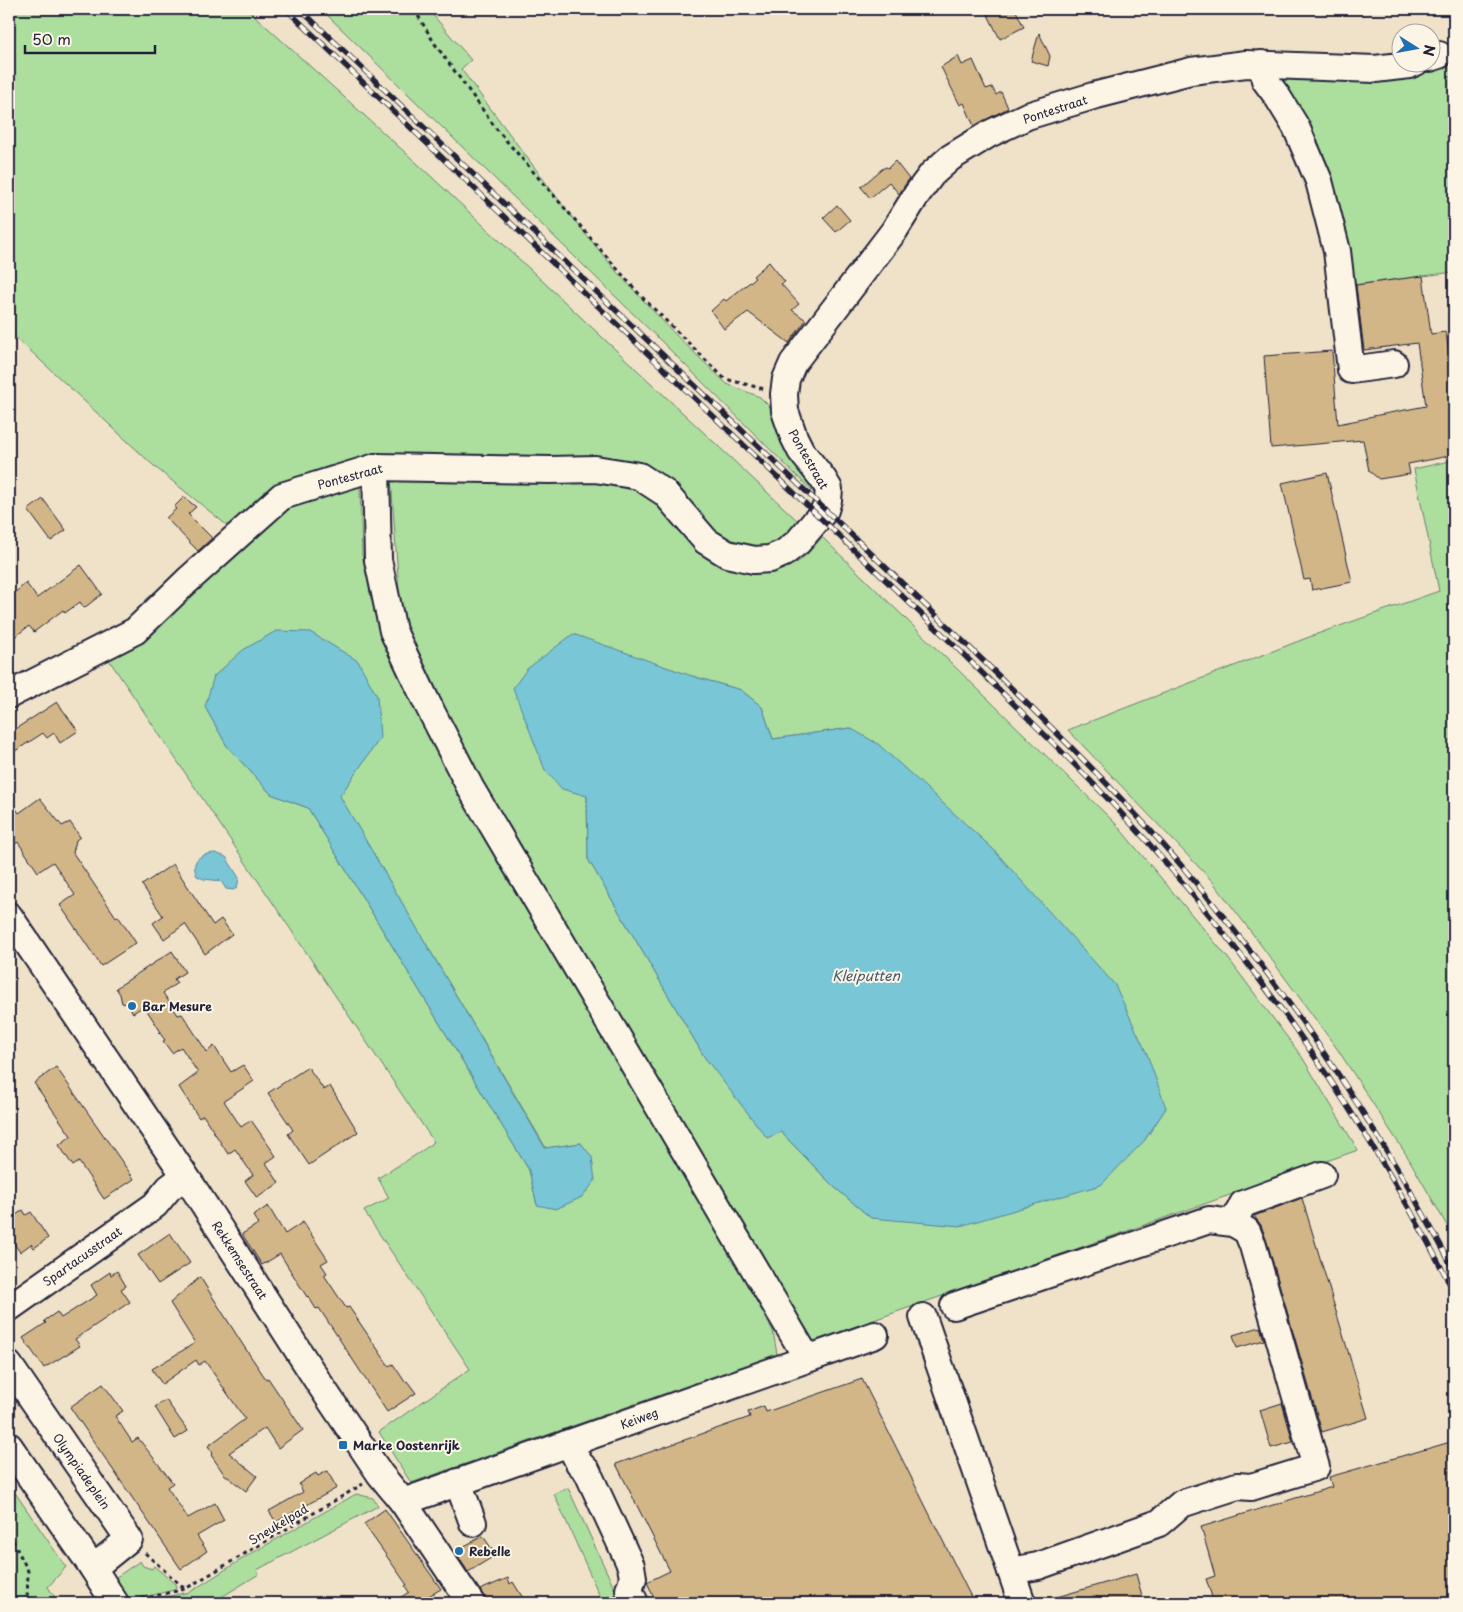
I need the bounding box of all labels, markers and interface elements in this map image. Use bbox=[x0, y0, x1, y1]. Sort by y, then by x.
scale bar bbox=[25, 22, 155, 54]
north arrow bbox=[1390, 22, 1440, 72]
text: 50 m bbox=[32, 27, 71, 50]
text: N bbox=[1418, 43, 1441, 58]
street label: Pontestraat bbox=[1020, 90, 1090, 128]
street label: Pontestraat bbox=[784, 426, 834, 493]
street label: Pontestraat bbox=[315, 459, 385, 493]
water label: Kleiputten bbox=[832, 965, 900, 986]
place label: Bar Mesure bbox=[142, 997, 212, 1015]
marker: Bar Mesure bbox=[126, 1000, 138, 1012]
street label: Rekkemsestraat bbox=[208, 1217, 272, 1303]
street label: Spartacusstraat bbox=[39, 1222, 125, 1290]
street label: Keiweg bbox=[617, 1403, 661, 1433]
street label: Olympiadeplein bbox=[49, 1429, 115, 1513]
place label: Marke Oostenrijk bbox=[353, 1436, 460, 1454]
marker: Marke Oostenrijk bbox=[337, 1439, 349, 1451]
street label: Sneukelpad bbox=[245, 1499, 312, 1549]
place label: Rebelle bbox=[469, 1542, 511, 1560]
marker: Rebelle bbox=[453, 1545, 465, 1557]

